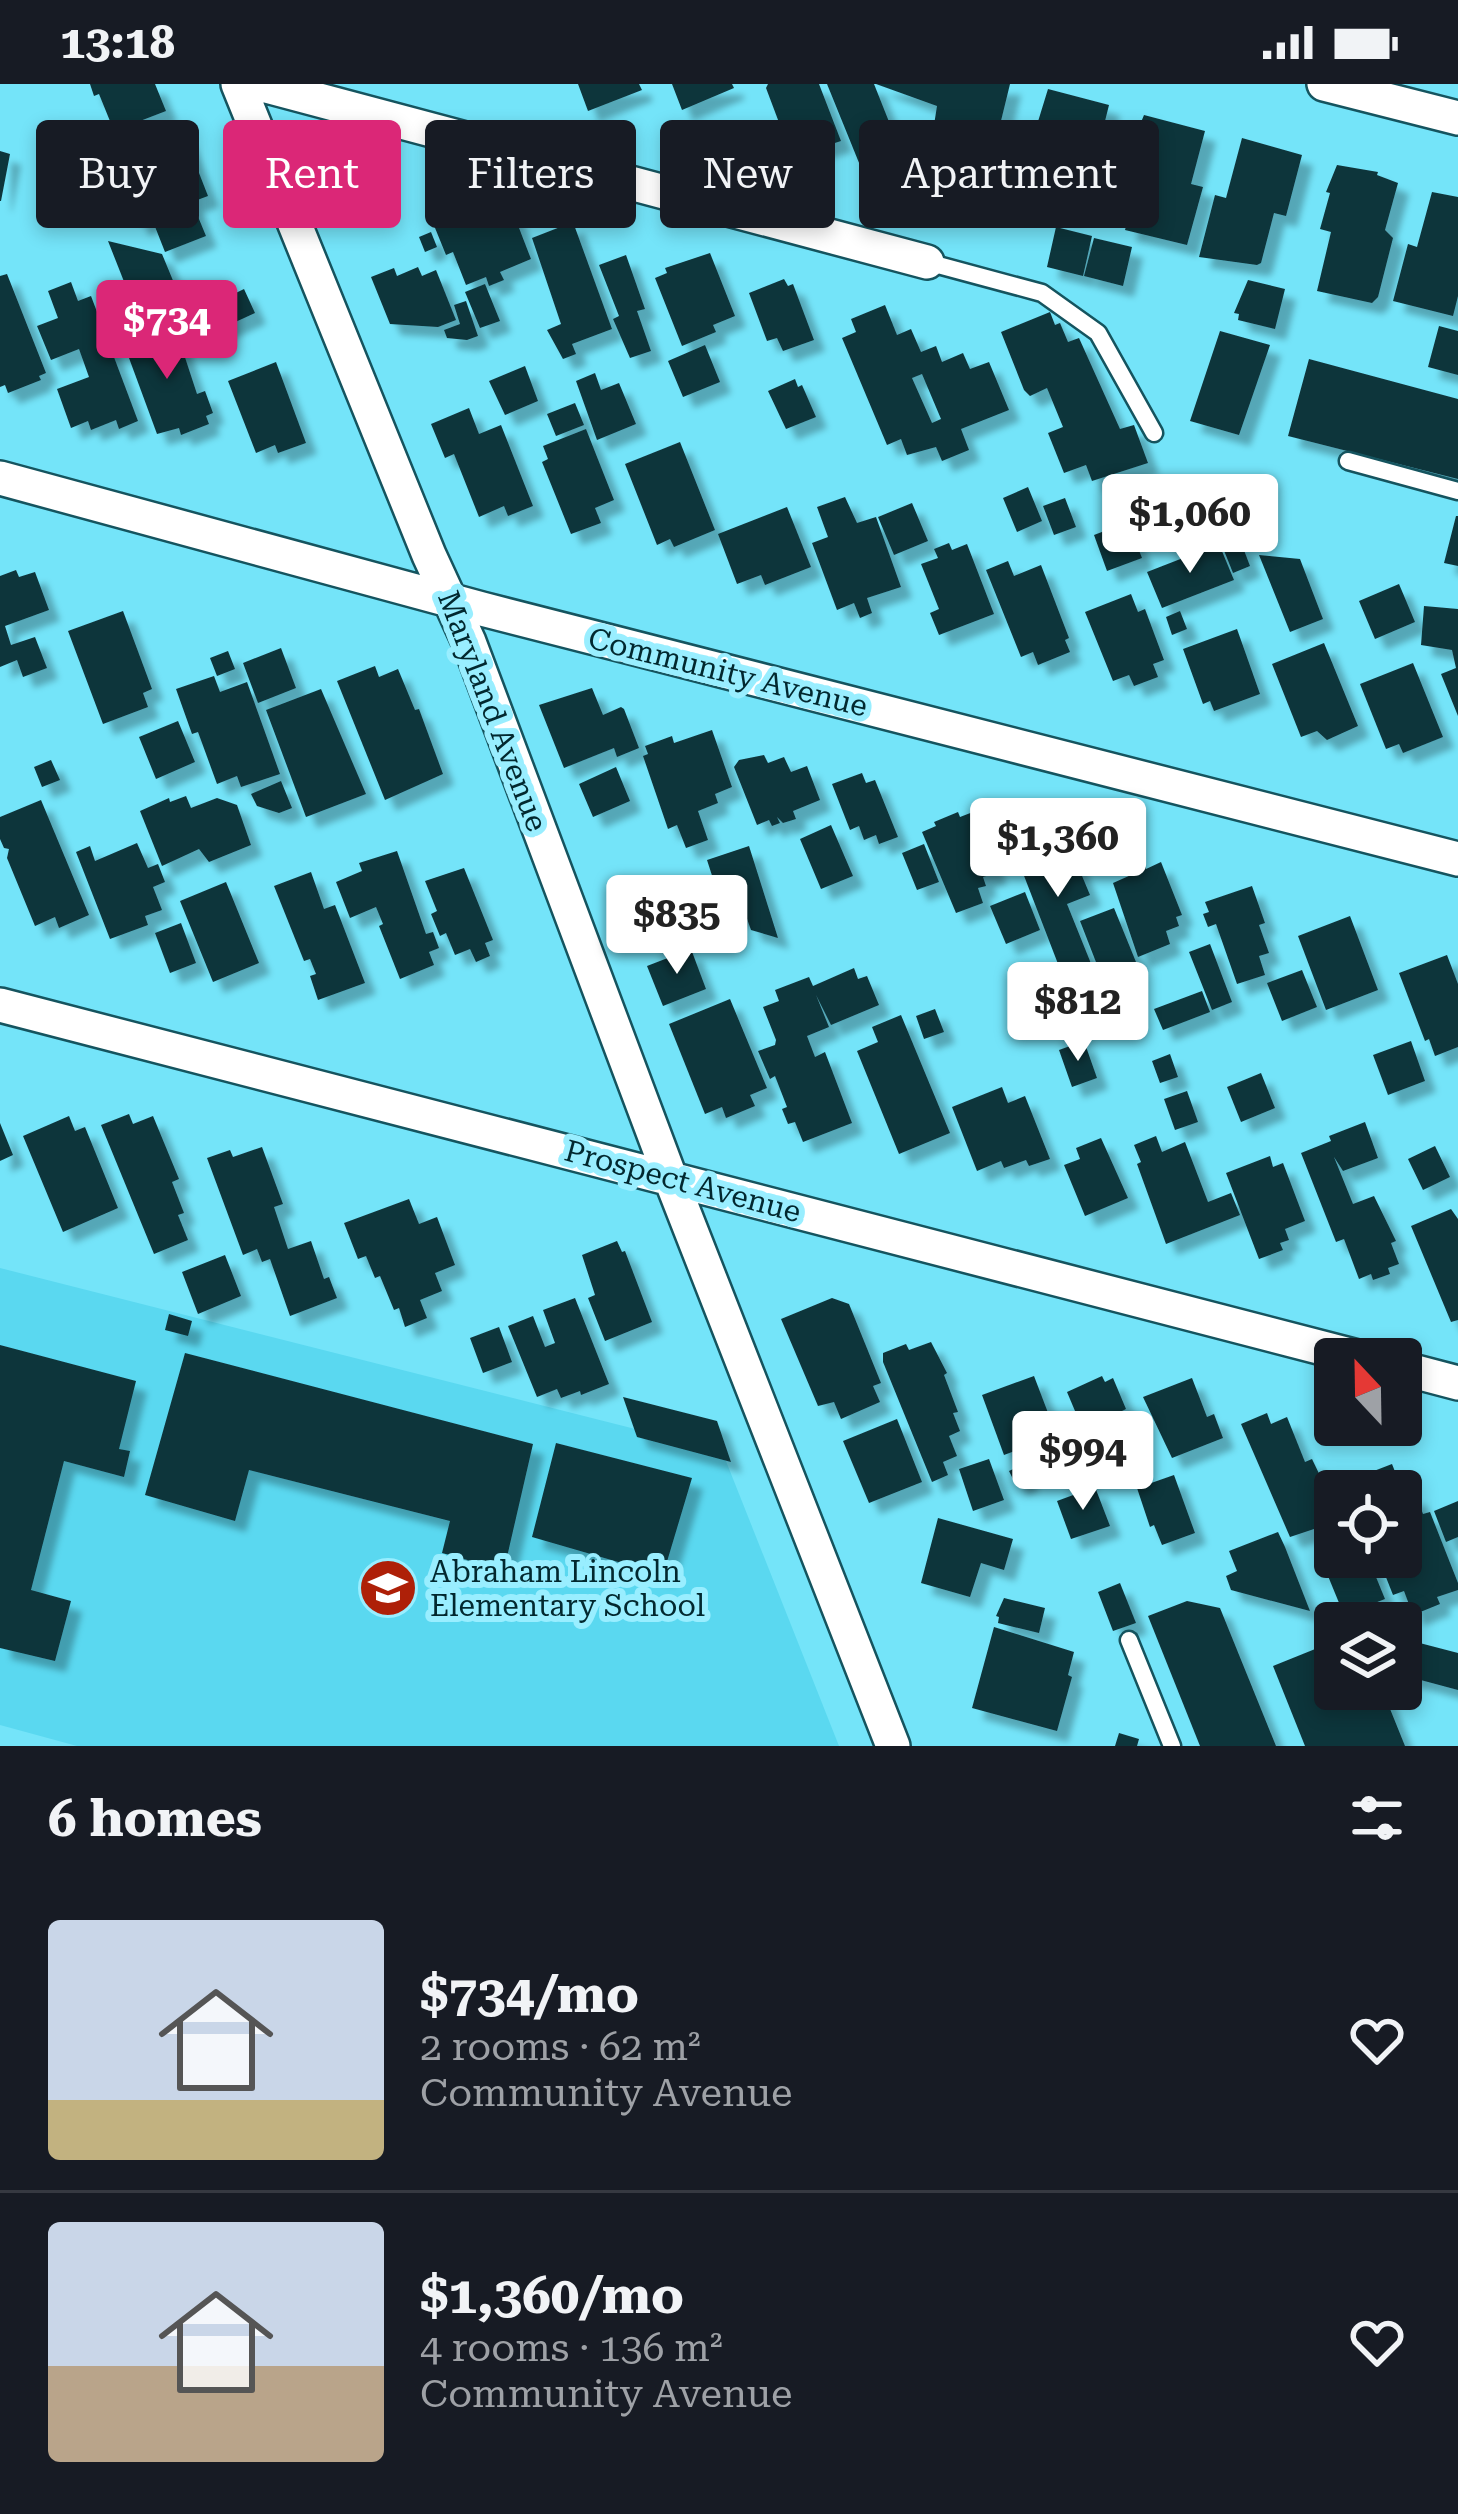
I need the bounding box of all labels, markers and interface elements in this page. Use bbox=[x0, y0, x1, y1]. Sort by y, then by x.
text: 13:18 bbox=[60, 16, 175, 69]
chip: Buy bbox=[36, 120, 199, 228]
chip: Rent bbox=[223, 120, 401, 228]
chip: Filters bbox=[425, 120, 636, 228]
chip: New bbox=[660, 120, 835, 228]
chip: Apartment bbox=[859, 120, 1159, 228]
pin: $734 bbox=[96, 280, 238, 382]
text: $734 bbox=[123, 296, 211, 342]
pin: $1,060 bbox=[1092, 474, 1288, 576]
text: $1,060 bbox=[1129, 490, 1251, 536]
street label: Maryland Avenue bbox=[431, 586, 555, 836]
street label: Community Avenue bbox=[585, 620, 871, 724]
pin: $1,360 bbox=[960, 798, 1156, 900]
text: $1,360 bbox=[997, 814, 1119, 860]
pin: $835 bbox=[606, 875, 748, 977]
text: $835 bbox=[633, 891, 721, 937]
pin: $812 bbox=[1007, 962, 1149, 1064]
text: $812 bbox=[1034, 978, 1122, 1024]
street label: Prospect Avenue bbox=[561, 1133, 805, 1229]
north arrow bbox=[1314, 1338, 1422, 1446]
map controls bbox=[1314, 1338, 1422, 1710]
pin: $994 bbox=[1012, 1411, 1154, 1513]
text: $994 bbox=[1039, 1427, 1127, 1473]
button: locate bbox=[1314, 1470, 1422, 1578]
place label: Abraham Lincoln Elementary School bbox=[430, 1554, 705, 1623]
school or university icon: Abraham Lincoln Elementary School bbox=[357, 1557, 419, 1619]
button: layers bbox=[1314, 1602, 1422, 1710]
icon: filters bbox=[1344, 1785, 1410, 1851]
text: 6 homes bbox=[48, 1789, 262, 1848]
text: $734/mo bbox=[420, 1965, 639, 2024]
icon: home bbox=[144, 1968, 288, 2112]
icon: heart bbox=[1344, 2007, 1410, 2073]
text: 2 rooms · 62 m² bbox=[420, 2024, 701, 2070]
text: Community Avenue bbox=[420, 2070, 792, 2116]
text: $1,360/mo bbox=[420, 2266, 684, 2325]
icon: home bbox=[144, 2270, 288, 2414]
icon: heart bbox=[1344, 2309, 1410, 2375]
text: 4 rooms · 136 m² bbox=[420, 2325, 723, 2371]
text: Community Avenue bbox=[420, 2371, 792, 2417]

